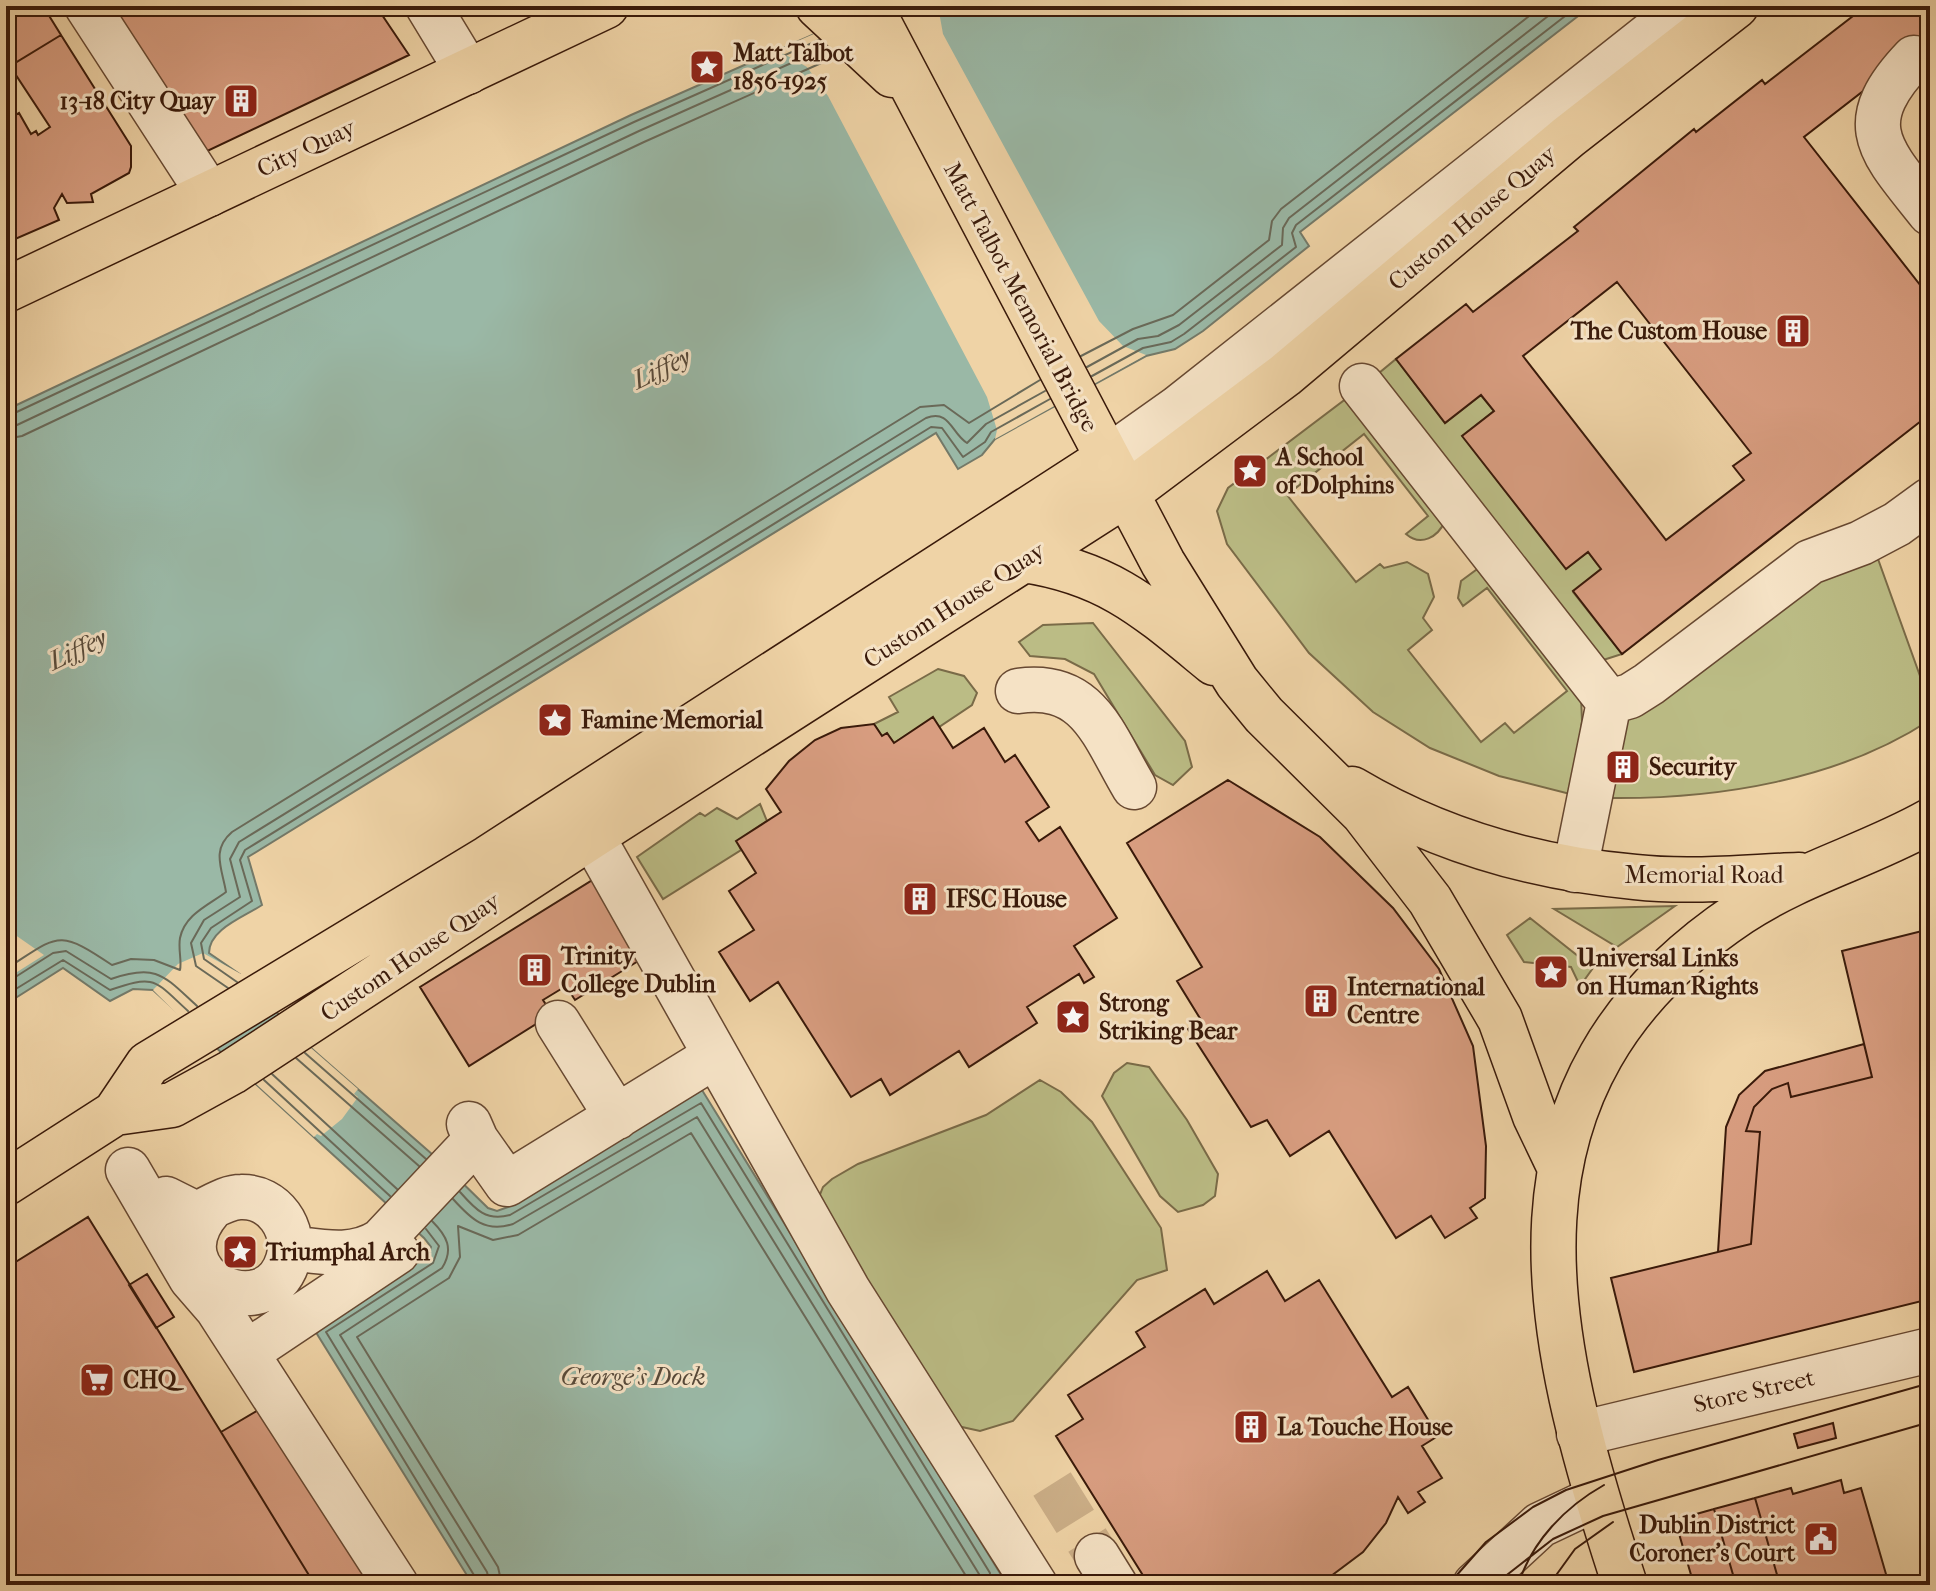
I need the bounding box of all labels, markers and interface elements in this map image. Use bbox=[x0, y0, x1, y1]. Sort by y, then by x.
place label: Matt Talbot 1856-1925 bbox=[733, 39, 854, 95]
place icon: Matt Talbot 1856-1925 bbox=[688, 48, 726, 86]
building icon: 13-18 City Quay bbox=[222, 82, 260, 120]
place label: 13-18 City Quay bbox=[60, 87, 216, 115]
street label: City Quay bbox=[252, 113, 361, 183]
street label: Custom House Quay bbox=[1383, 139, 1562, 296]
street label: Matt Talbot Memorial Bridge bbox=[938, 157, 1104, 437]
building icon: The Custom House bbox=[1774, 312, 1812, 350]
place label: The Custom House bbox=[1570, 317, 1767, 345]
water label: Liffey bbox=[625, 341, 697, 397]
place label: A School of Dolphins bbox=[1274, 443, 1394, 499]
place icon: A School of Dolphins bbox=[1231, 452, 1269, 490]
street label: Custom House Quay bbox=[858, 535, 1051, 674]
water label: Liffey bbox=[41, 622, 113, 678]
place icon: Famine Memorial bbox=[536, 701, 574, 739]
place label: Famine Memorial bbox=[580, 706, 764, 734]
building icon: Security bbox=[1604, 748, 1642, 786]
place label: Security bbox=[1649, 753, 1737, 781]
street label: Memorial Road bbox=[1624, 861, 1784, 889]
building icon: IFSC House bbox=[901, 880, 939, 918]
place label: IFSC House bbox=[946, 885, 1067, 913]
street label: Custom House Quay bbox=[315, 886, 506, 1027]
place label: Trinity College Dublin bbox=[560, 942, 717, 998]
place label: Universal Links on Human Rights bbox=[1576, 944, 1759, 1000]
building icon: Trinity College Dublin bbox=[516, 951, 554, 989]
place icon: Universal Links on Human Rights bbox=[1532, 953, 1570, 991]
place label: International Centre bbox=[1347, 973, 1485, 1029]
building icon: International Centre bbox=[1302, 982, 1340, 1020]
place label: Strong Striking Bear bbox=[1099, 989, 1238, 1045]
place icon: Strong Striking Bear bbox=[1054, 998, 1092, 1036]
place icon: Triumphal Arch bbox=[221, 1233, 259, 1271]
place label: Triumphal Arch bbox=[265, 1238, 431, 1266]
supermarket icon: CHQ bbox=[78, 1361, 116, 1399]
water label: George's Dock bbox=[560, 1361, 706, 1392]
street label: Store Street bbox=[1691, 1363, 1818, 1419]
place label: CHQ bbox=[123, 1366, 185, 1394]
building icon: La Touche House bbox=[1232, 1408, 1270, 1446]
place label: La Touche House bbox=[1277, 1413, 1453, 1441]
place label: Dublin District Coroner's Court bbox=[1629, 1511, 1795, 1567]
public building icon: Dublin District Coroner's Court bbox=[1802, 1520, 1840, 1558]

